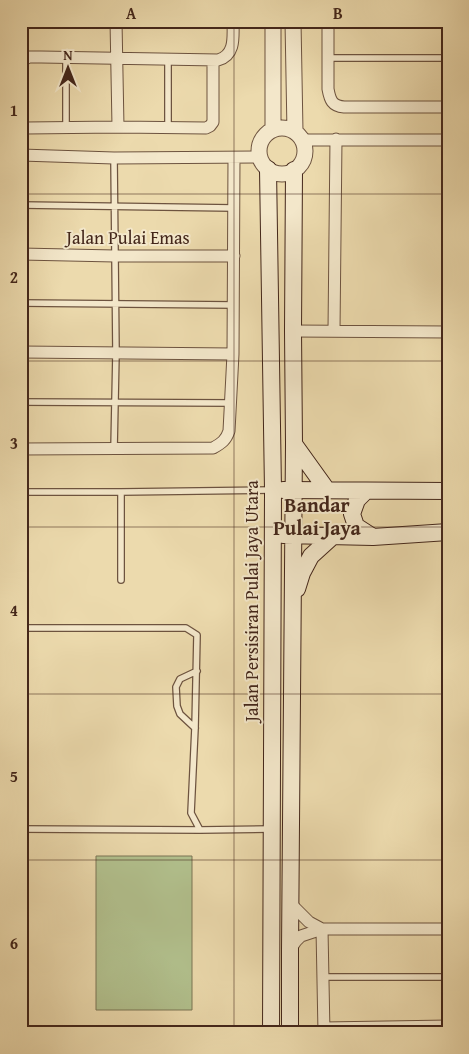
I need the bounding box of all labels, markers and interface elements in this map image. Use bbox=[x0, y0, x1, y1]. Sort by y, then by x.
text: A bbox=[126, 1, 137, 25]
text: B bbox=[333, 1, 343, 25]
north arrow bbox=[42, 42, 92, 92]
text: N bbox=[63, 45, 73, 65]
text: 1 bbox=[10, 98, 18, 122]
street label: Jalan Pulai Emas bbox=[64, 224, 190, 251]
text: 2 bbox=[10, 265, 18, 289]
text: 3 bbox=[10, 431, 18, 455]
street label: Jalan Persisiran Pulai Jaya Utara bbox=[238, 480, 265, 724]
district label: Bandar Pulai Jaya bbox=[273, 490, 361, 542]
text: 4 bbox=[10, 598, 18, 622]
text: 5 bbox=[10, 764, 18, 788]
text: 6 bbox=[10, 931, 18, 955]

